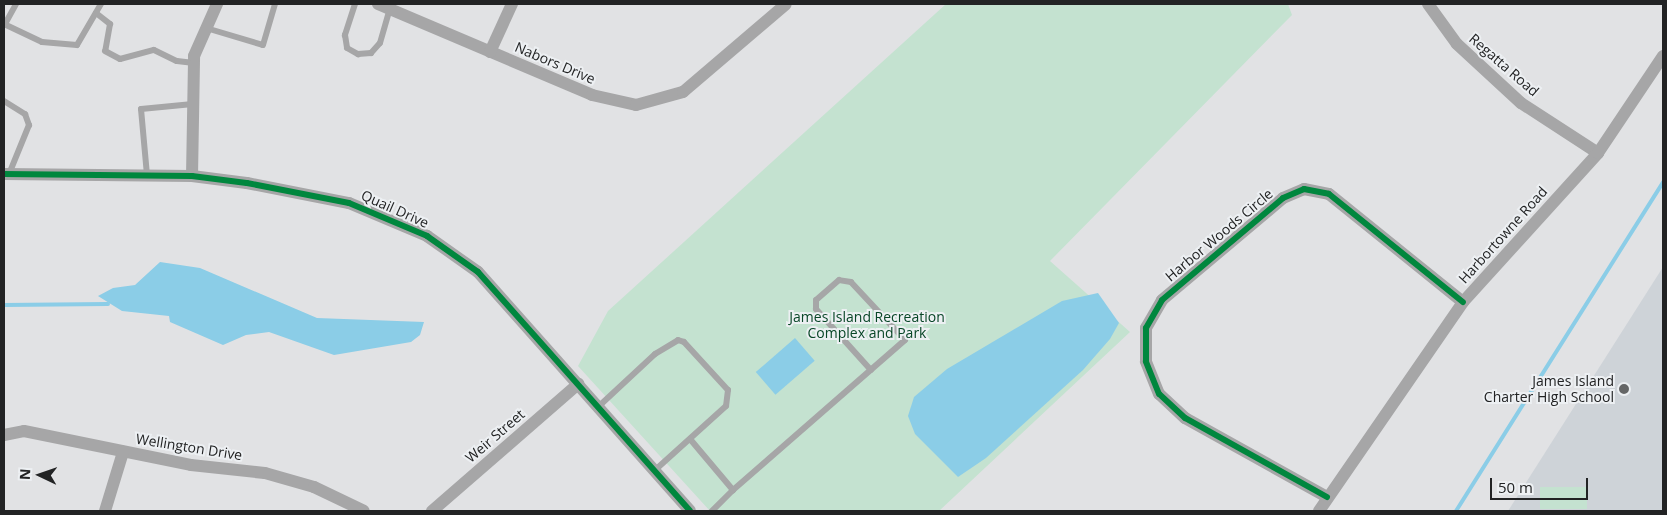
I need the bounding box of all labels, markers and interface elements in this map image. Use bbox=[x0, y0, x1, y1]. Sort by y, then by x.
street label: Regatta Road bbox=[1466, 30, 1542, 100]
street label: Nabors Drive bbox=[512, 39, 598, 87]
street label: Harbortowne Road bbox=[1455, 183, 1551, 287]
street label: Harbor Woods Circle bbox=[1162, 185, 1276, 285]
street label: Quail Drive bbox=[359, 187, 431, 231]
park label: James Island Recreation Complex and Park bbox=[789, 309, 945, 342]
place label: James Island Charter High School bbox=[1484, 373, 1614, 406]
marker: James Island Charter High School bbox=[1618, 383, 1630, 395]
street label: Weir Street bbox=[462, 406, 528, 466]
street label: Wellington Drive bbox=[135, 430, 243, 464]
north arrow bbox=[15, 450, 65, 500]
text: N bbox=[15, 468, 34, 480]
scale bar bbox=[1492, 468, 1590, 500]
text: 50 m bbox=[1498, 477, 1533, 497]

